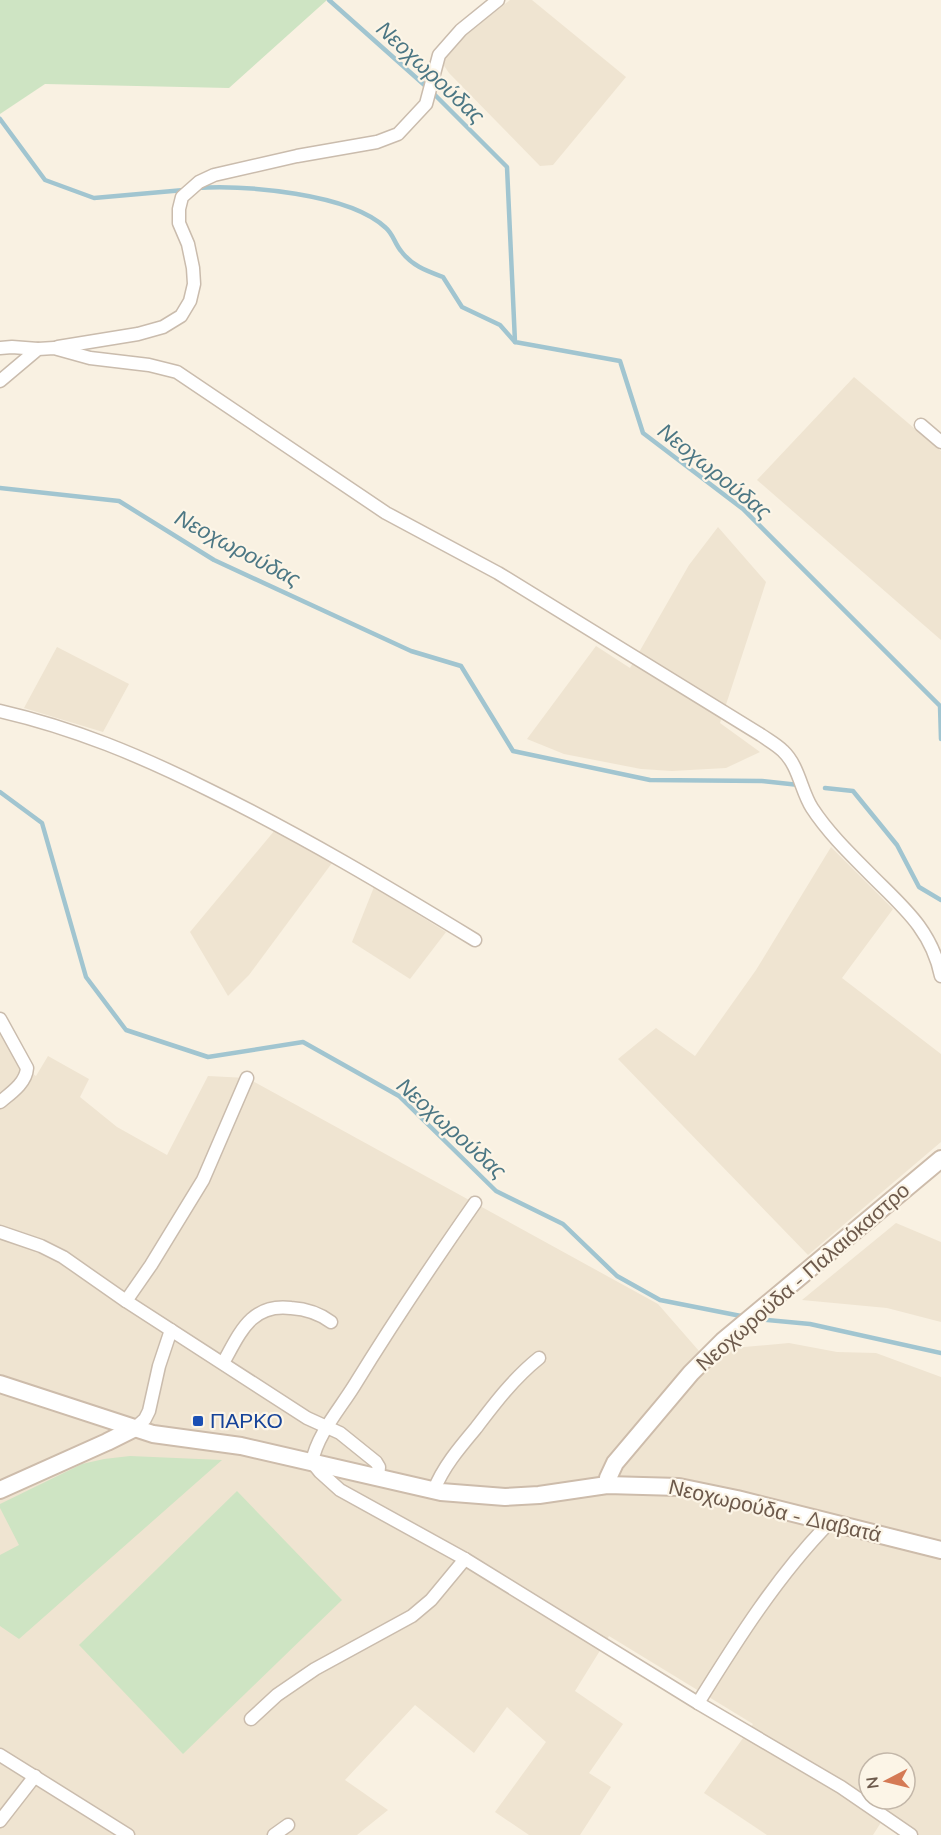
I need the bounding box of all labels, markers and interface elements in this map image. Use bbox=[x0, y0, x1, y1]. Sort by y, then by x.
water label: Νεοχωρούδας bbox=[370, 15, 491, 131]
water label: Νεοχωρούδας bbox=[651, 417, 778, 527]
water label: Νεοχωρούδας bbox=[169, 503, 306, 595]
water label: Νεοχωρούδας bbox=[390, 1071, 513, 1186]
street label: Νεοχωρούδα - Παλαιόκαστρο bbox=[690, 1176, 916, 1378]
place label: ΠΑΡΚΟ bbox=[210, 1407, 283, 1435]
marker: ΠΑΡΚΟ bbox=[191, 1414, 205, 1428]
street label: Νεοχωρούδα - Διαβατά bbox=[666, 1473, 884, 1549]
north arrow bbox=[857, 1751, 917, 1811]
text: N bbox=[861, 1775, 885, 1790]

